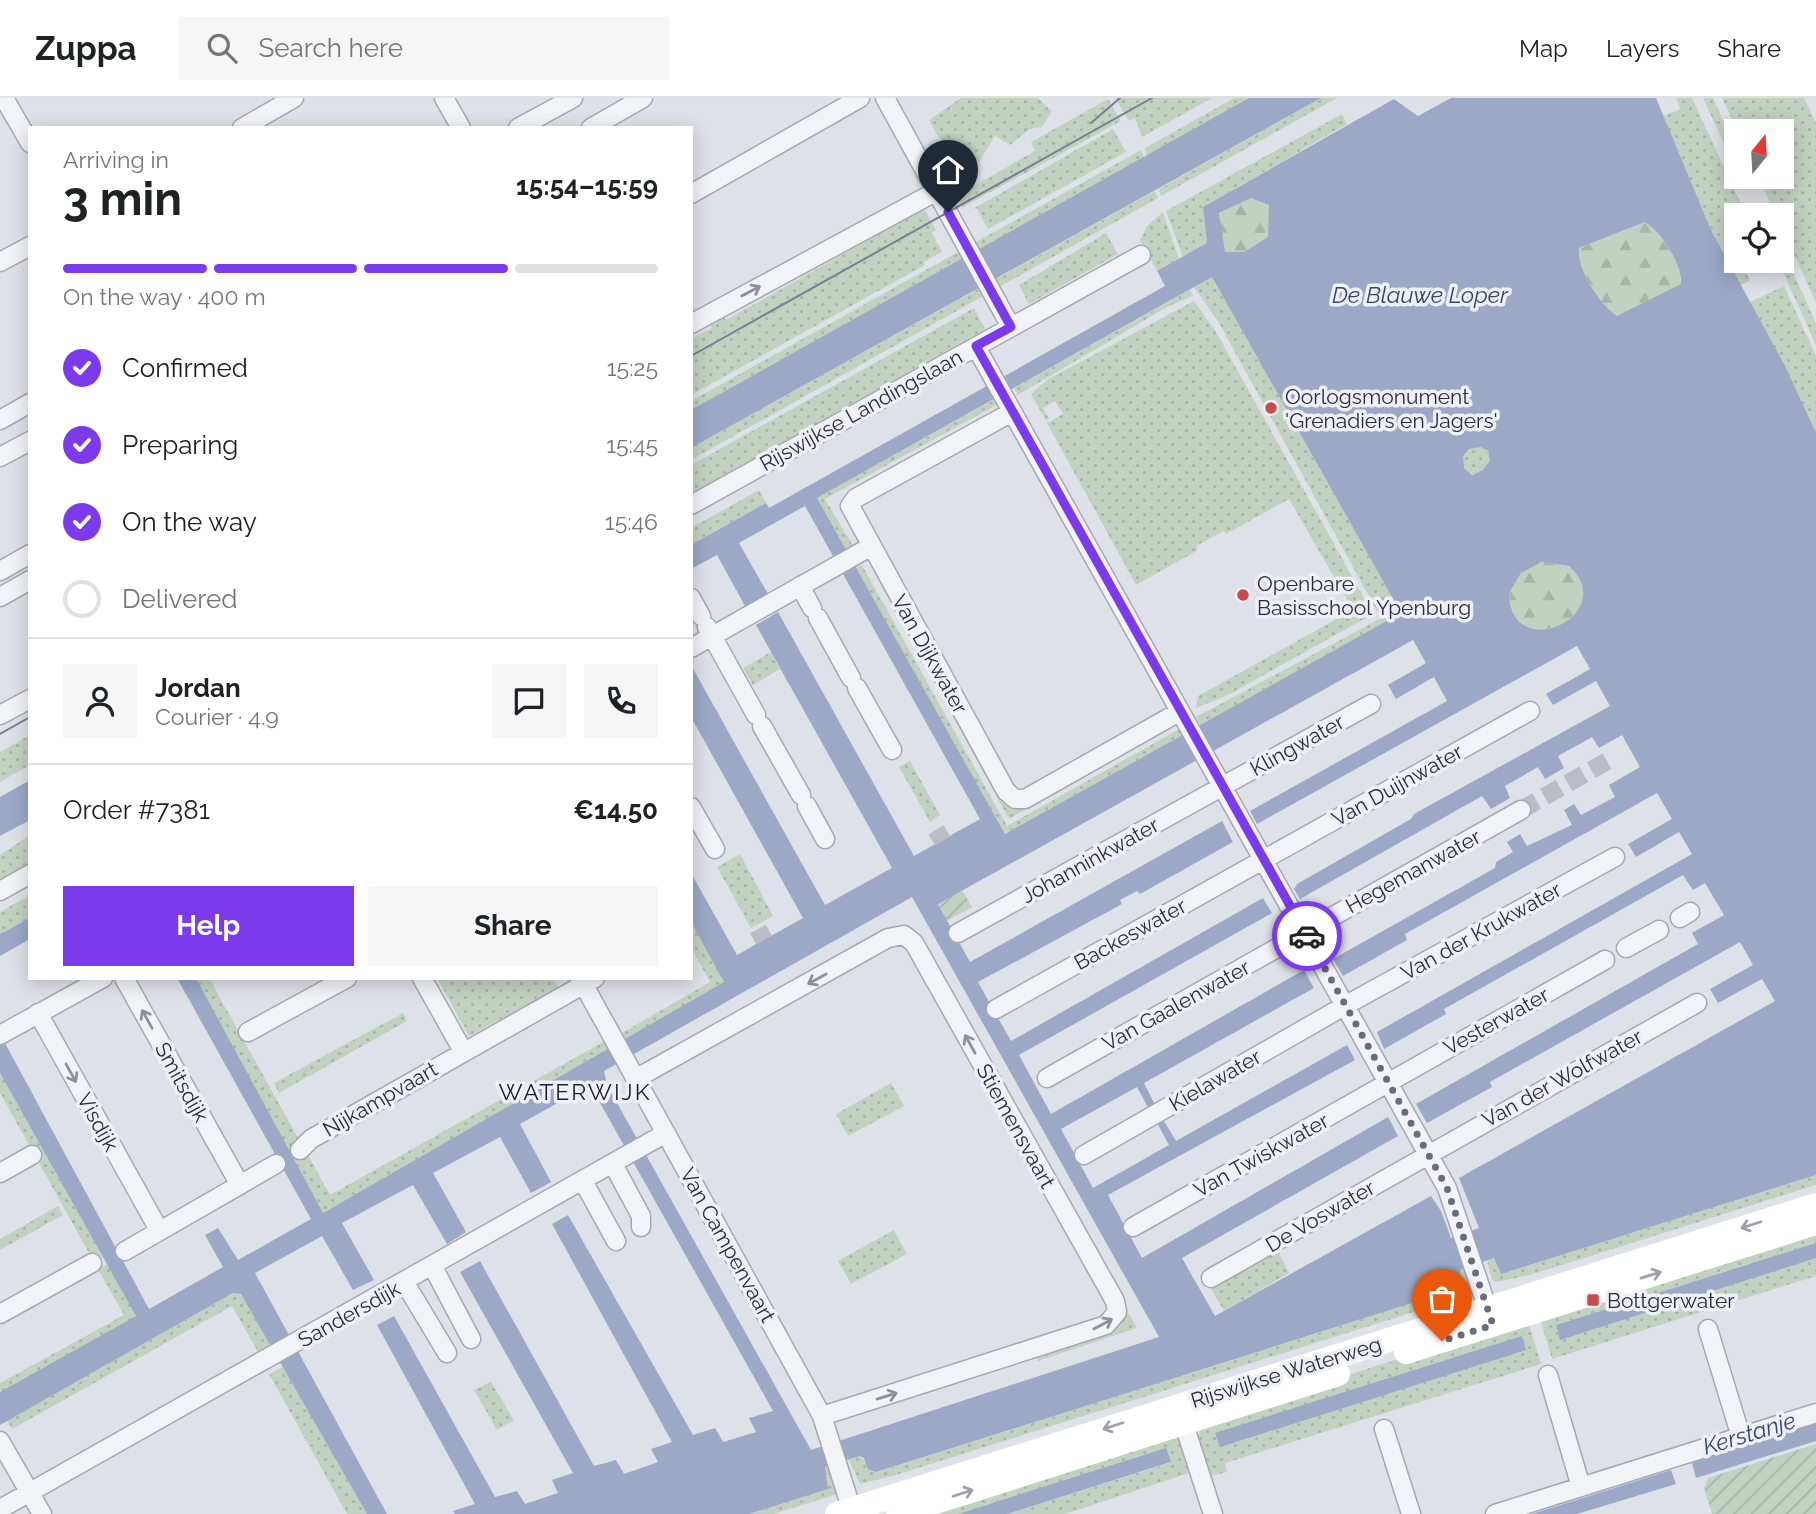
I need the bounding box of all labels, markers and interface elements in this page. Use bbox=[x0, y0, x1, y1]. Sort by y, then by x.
search box bbox=[179, 17, 669, 80]
text: Zuppa bbox=[35, 29, 137, 68]
icon: search bbox=[203, 29, 241, 67]
text: Search here bbox=[259, 33, 403, 63]
text: Map bbox=[1519, 34, 1568, 63]
text: Layers bbox=[1606, 34, 1679, 63]
text: Share bbox=[1717, 34, 1781, 63]
north arrow bbox=[1724, 119, 1794, 189]
map controls bbox=[1724, 119, 1794, 273]
pin bbox=[918, 140, 978, 212]
text: Arriving in bbox=[63, 146, 169, 173]
icon: home bbox=[929, 151, 967, 189]
text: 15:54–15:59 bbox=[516, 171, 658, 201]
text: 3 min bbox=[63, 172, 182, 226]
button: locate bbox=[1724, 203, 1794, 273]
water label: De Blauwe Loper bbox=[1332, 281, 1509, 308]
text: On the way · 400 m bbox=[63, 283, 266, 310]
one-way arrow bbox=[740, 284, 761, 298]
street label: Rijswijkse Landingslaan bbox=[755, 344, 967, 476]
icon: check bbox=[63, 349, 101, 387]
text: Confirmed bbox=[122, 353, 248, 383]
text: 15:25 bbox=[607, 354, 658, 381]
place label: Oorlogsmonument 'Grenadiers en Jagers' bbox=[1285, 384, 1498, 433]
marker: Oorlogsmonument 'Grenadiers en Jagers' bbox=[1263, 400, 1279, 416]
icon: check bbox=[63, 426, 101, 464]
text: Preparing bbox=[122, 430, 238, 460]
text: 15:45 bbox=[606, 431, 658, 458]
icon: check bbox=[63, 503, 101, 541]
text: On the way bbox=[122, 507, 257, 537]
text: 15:46 bbox=[605, 508, 658, 535]
place label: Openbare Basisschool Ypenburg bbox=[1257, 571, 1471, 620]
text: Delivered bbox=[122, 584, 237, 614]
marker: Openbare Basisschool Ypenburg bbox=[1235, 587, 1251, 603]
street label: Van Dijkwater bbox=[887, 590, 973, 718]
button: person bbox=[63, 664, 137, 738]
button: chat bbox=[492, 664, 566, 738]
button: phone bbox=[584, 664, 658, 738]
text: Jordan bbox=[155, 673, 241, 703]
text: Courier · 4.9 bbox=[155, 703, 279, 730]
street label: Klingwater bbox=[1246, 709, 1349, 781]
street label: Van Duijnwater bbox=[1327, 738, 1467, 831]
text: Order #7381 bbox=[63, 795, 210, 825]
text: €14.50 bbox=[573, 795, 658, 825]
street label: Johanninkwater bbox=[1017, 812, 1164, 908]
street label: Hegemanwater bbox=[1341, 823, 1485, 918]
street label: Van der Krukwater bbox=[1397, 876, 1566, 985]
button: Help bbox=[63, 886, 354, 966]
button: Share bbox=[368, 886, 658, 966]
street label: Backeswater bbox=[1069, 893, 1191, 975]
courier bbox=[1272, 901, 1342, 971]
icon: car bbox=[1288, 917, 1326, 955]
street label: Van Gaalenwater bbox=[1098, 954, 1255, 1056]
one-way arrow bbox=[807, 973, 828, 986]
street label: Vesterwater bbox=[1439, 982, 1554, 1060]
one-way arrow bbox=[140, 1009, 153, 1030]
street label: Van der Wolfwater bbox=[1477, 1023, 1647, 1132]
one-way arrow bbox=[963, 1035, 977, 1055]
street label: Smitsdijk bbox=[150, 1038, 214, 1126]
street label: Kielawater bbox=[1165, 1043, 1266, 1116]
street label: Nijkampvaart bbox=[318, 1056, 442, 1142]
street label: Stiemensvaart bbox=[971, 1059, 1061, 1193]
one-way arrow bbox=[65, 1062, 78, 1083]
district label: WATERWIJK bbox=[499, 1078, 651, 1105]
street label: Visdijk bbox=[72, 1089, 124, 1155]
street label: Van Twiskwater bbox=[1189, 1107, 1333, 1202]
street label: Van Campenvaart bbox=[675, 1163, 781, 1327]
street label: De Voswater bbox=[1261, 1174, 1380, 1257]
one-way arrow bbox=[1740, 1220, 1762, 1233]
one-way arrow bbox=[1640, 1268, 1662, 1281]
pin bbox=[1412, 1269, 1472, 1341]
street label: Sandersdijk bbox=[294, 1276, 404, 1352]
icon: bag bbox=[1423, 1280, 1461, 1318]
place label: Bottgerwater bbox=[1607, 1288, 1735, 1313]
marker: Bottgerwater bbox=[1585, 1292, 1601, 1308]
one-way arrow bbox=[1092, 1317, 1112, 1331]
street label: Rijswijkse Waterweg bbox=[1188, 1331, 1384, 1413]
one-way arrow bbox=[876, 1388, 898, 1401]
water label: Kerstanje bbox=[1699, 1406, 1799, 1460]
one-way arrow bbox=[1103, 1421, 1125, 1434]
one-way arrow bbox=[952, 1486, 974, 1499]

